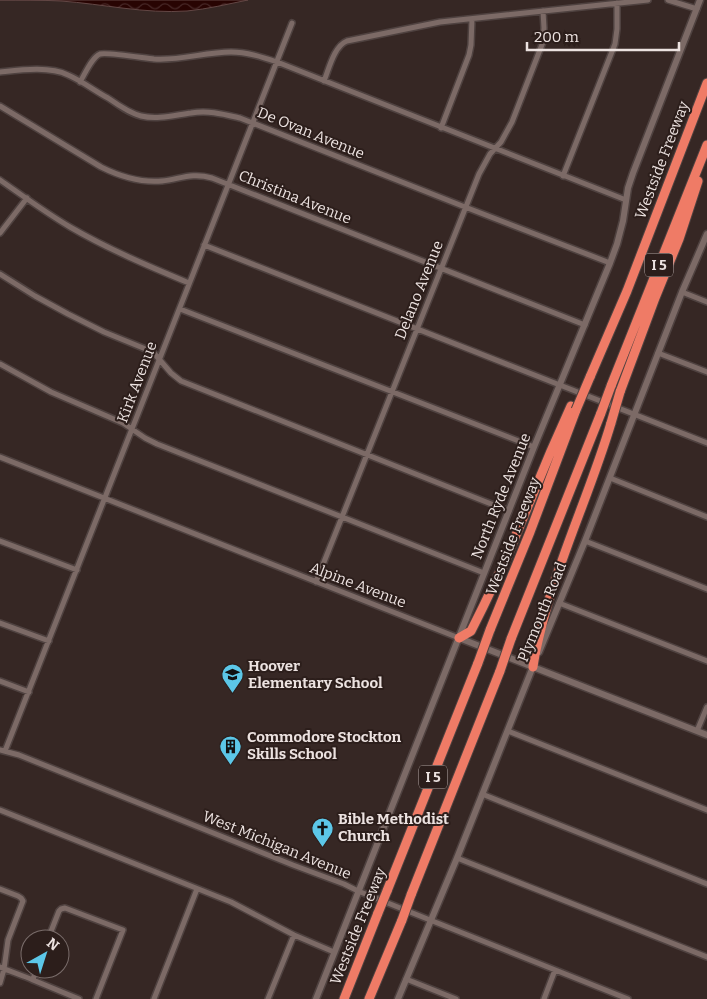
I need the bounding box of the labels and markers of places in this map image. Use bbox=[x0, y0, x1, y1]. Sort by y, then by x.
place label: Hoover Elementary School bbox=[248, 657, 383, 692]
school or university icon: Hoover Elementary School bbox=[220, 663, 244, 694]
place label: Commodore Stockton Skills School bbox=[247, 728, 402, 763]
building icon: Commodore Stockton Skills School bbox=[219, 734, 243, 765]
place label: Bible Methodist Church bbox=[338, 810, 449, 845]
church icon: Bible Methodist Church bbox=[310, 816, 334, 847]

